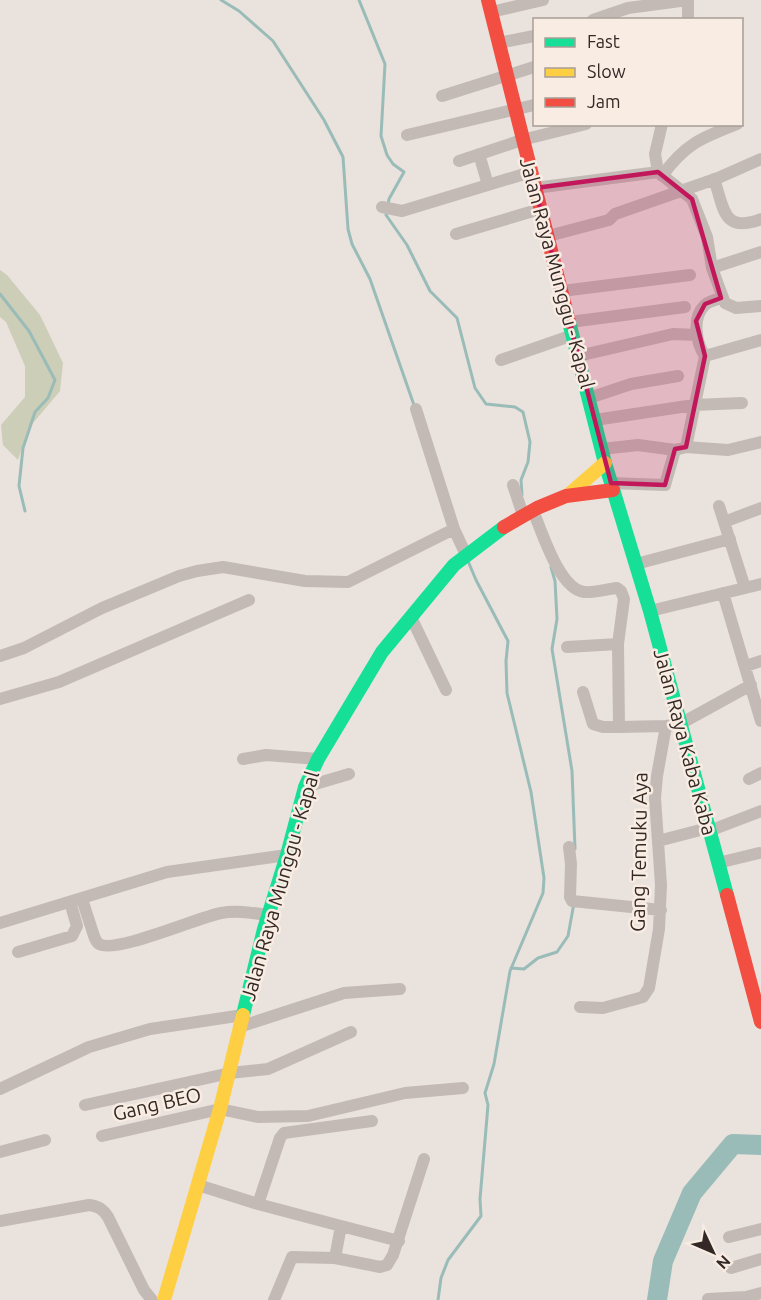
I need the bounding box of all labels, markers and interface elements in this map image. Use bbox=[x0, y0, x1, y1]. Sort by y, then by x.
legend bbox=[533, 18, 743, 126]
text: Fast bbox=[587, 31, 620, 51]
text: Slow bbox=[587, 61, 626, 81]
text: Jam bbox=[587, 91, 621, 111]
street label: Jalan Raya Munggu - Kapal bbox=[516, 155, 599, 391]
street label: Jalan Raya Kaba Kaba bbox=[649, 646, 721, 838]
street label: Jalan Raya Munggu - Kapal bbox=[236, 768, 323, 1003]
street label: Gang Temuku Aya bbox=[626, 772, 651, 932]
street label: Gang BEO bbox=[110, 1082, 203, 1125]
north arrow bbox=[683, 1222, 743, 1282]
text: N bbox=[713, 1252, 734, 1273]

